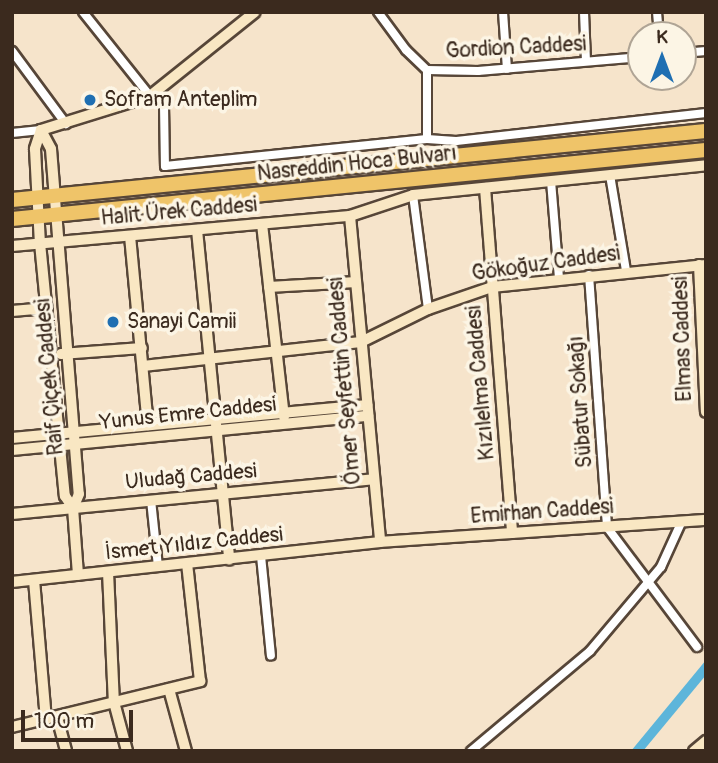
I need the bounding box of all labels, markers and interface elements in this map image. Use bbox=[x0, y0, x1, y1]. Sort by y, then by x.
north arrow bbox=[627, 21, 697, 91]
text: K bbox=[656, 25, 668, 49]
street label: Gordion Caddesi bbox=[445, 32, 587, 64]
place label: Sofram Anteplim bbox=[104, 87, 257, 113]
marker: Sofram Anteplim bbox=[82, 92, 98, 108]
street label: Nasreddin Hoca Bulvarı bbox=[256, 141, 458, 187]
street label: Halit Ürek Caddesi bbox=[100, 193, 258, 231]
street label: Gökoğuz Caddesi bbox=[470, 241, 622, 287]
street label: Ömer Seyfettin Caddesi bbox=[323, 276, 367, 486]
street label: Elmas Caddesi bbox=[668, 276, 698, 402]
street label: Raif Çiçek Caddesi bbox=[31, 298, 69, 456]
street label: Kızılelma Caddesi bbox=[462, 305, 500, 461]
place label: Sanayi Camii bbox=[127, 309, 236, 335]
marker: Sanayi Camii bbox=[105, 314, 121, 330]
street label: Sübatur Sokağı bbox=[564, 335, 598, 469]
street label: Yunus Emre Caddesi bbox=[99, 392, 277, 436]
street label: Uludağ Caddesi bbox=[124, 459, 258, 495]
street label: Emirhan Caddesi bbox=[470, 494, 614, 530]
street label: İsmet Yıldız Caddesi bbox=[104, 522, 284, 566]
scale bar bbox=[24, 696, 136, 740]
text: 100 m bbox=[34, 708, 94, 735]

